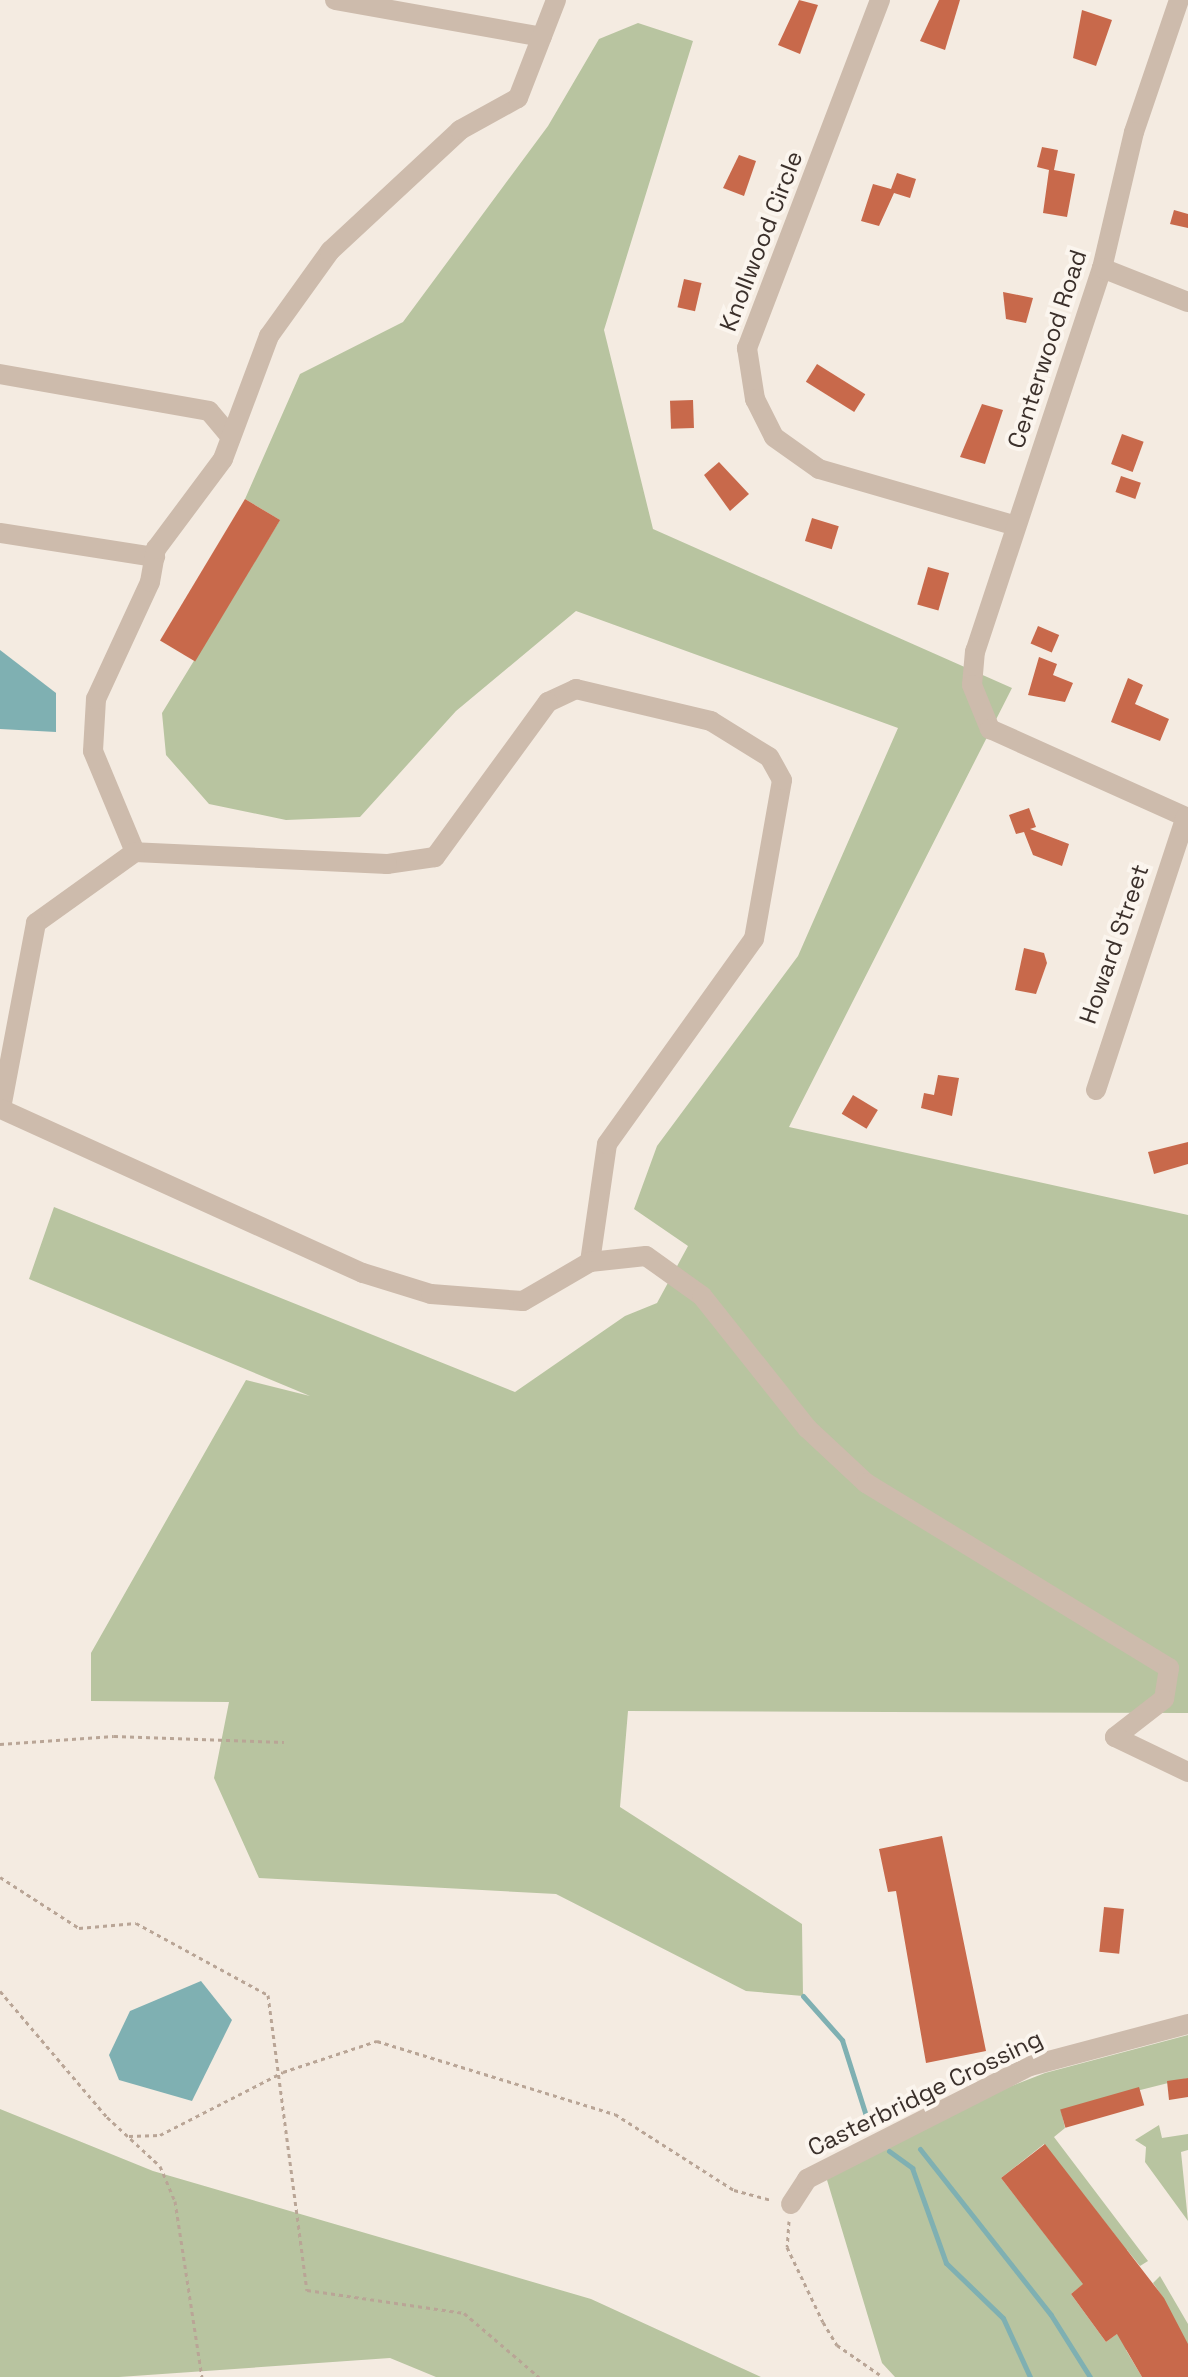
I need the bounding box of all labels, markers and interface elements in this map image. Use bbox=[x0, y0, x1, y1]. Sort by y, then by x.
street label: Knollwood Circle bbox=[713, 147, 809, 335]
street label: Centerwood Road bbox=[1001, 246, 1093, 452]
street label: Howard Street bbox=[1073, 860, 1155, 1028]
street label: Casterbridge Crossing bbox=[803, 2024, 1047, 2162]

